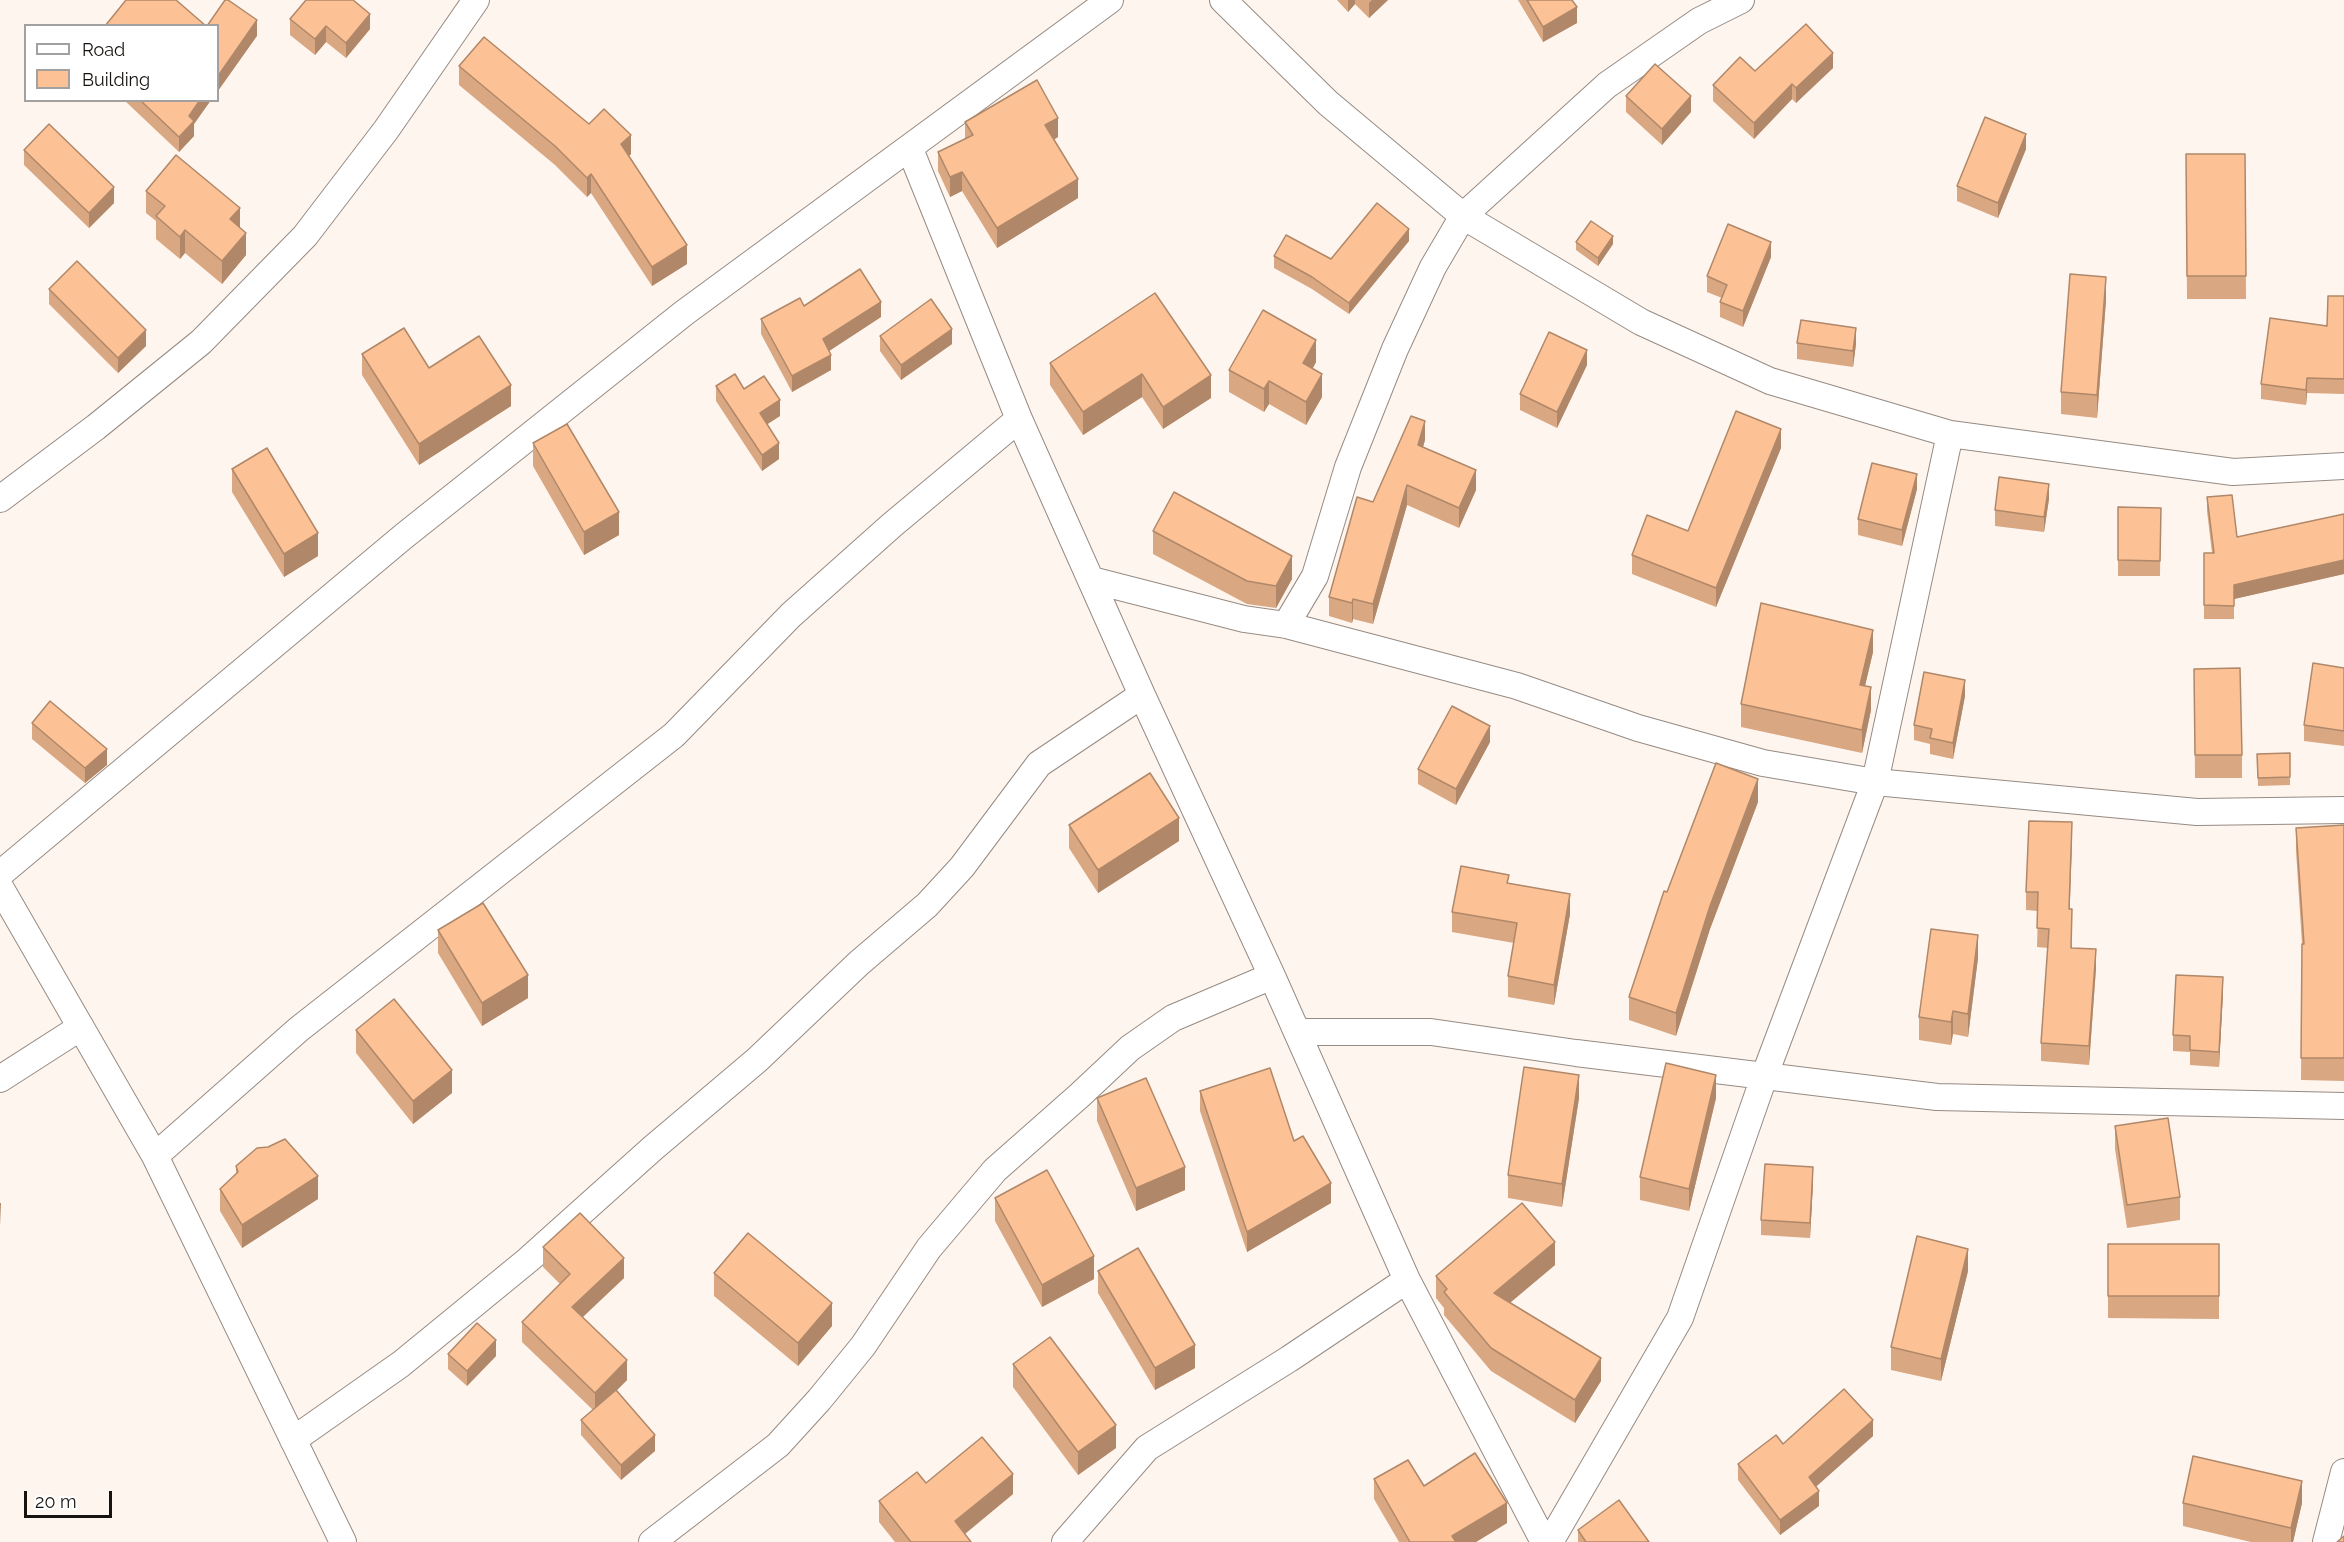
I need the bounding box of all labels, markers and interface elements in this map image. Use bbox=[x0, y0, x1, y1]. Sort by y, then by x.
legend bbox=[24, 24, 219, 102]
text: Road bbox=[82, 39, 125, 60]
text: Building bbox=[82, 69, 150, 90]
scale bar bbox=[27, 1479, 116, 1517]
text: 20 m bbox=[35, 1491, 77, 1512]

